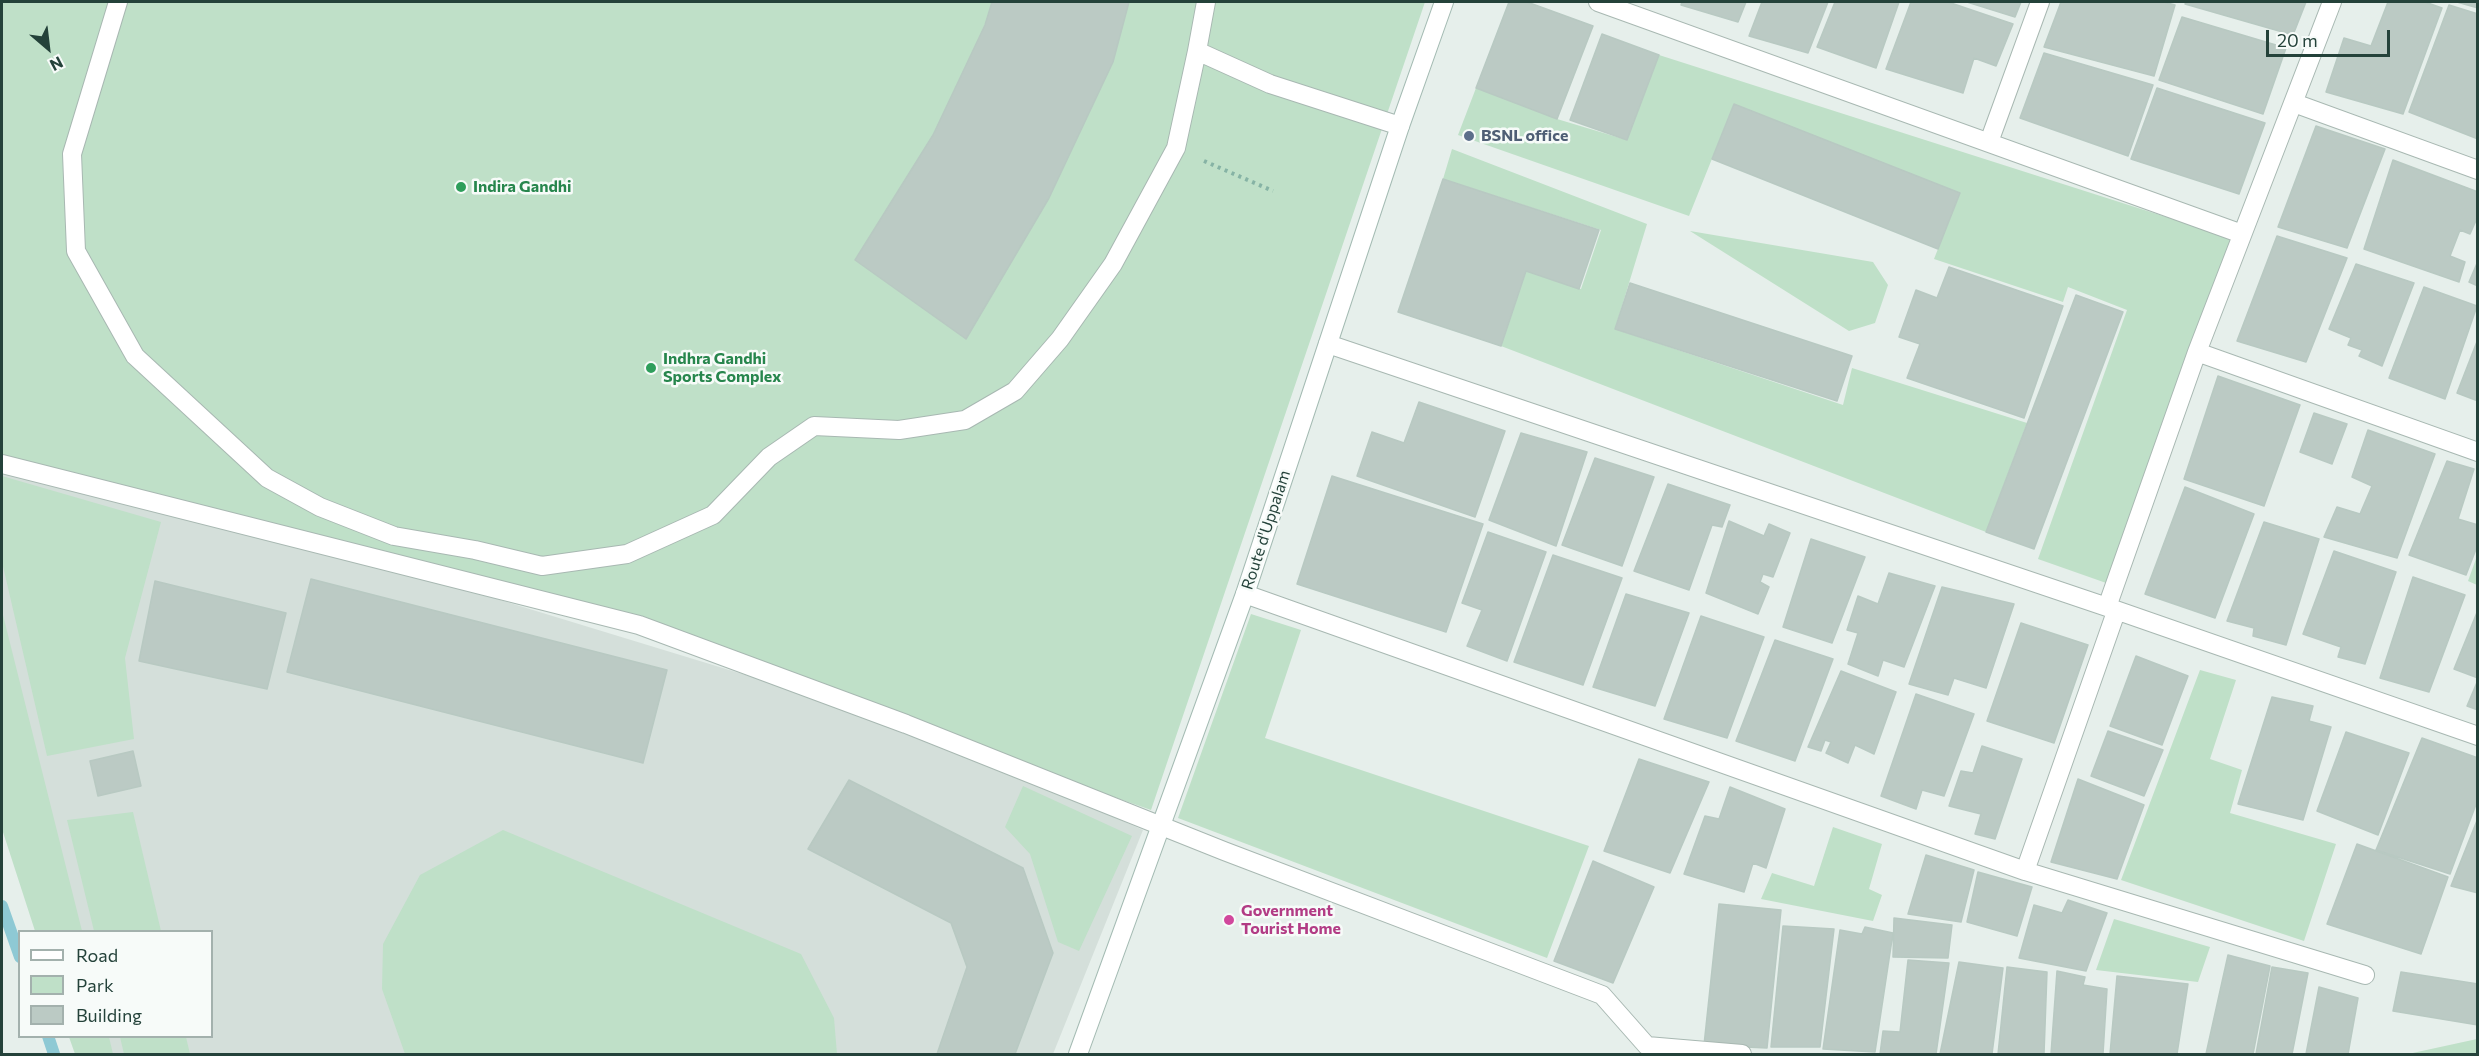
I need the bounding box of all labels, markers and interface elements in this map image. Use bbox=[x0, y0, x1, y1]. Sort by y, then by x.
north arrow bbox=[18, 18, 78, 78]
scale bar bbox=[2269, 18, 2394, 56]
text: 20 m bbox=[2277, 29, 2318, 51]
text: N bbox=[47, 53, 66, 76]
place label: BSNL office bbox=[1481, 126, 1568, 146]
marker: BSNL office bbox=[1462, 129, 1476, 143]
place label: Indira Gandhi bbox=[473, 177, 571, 197]
marker: Indira Gandhi bbox=[454, 180, 468, 194]
place label: Indhra Gandhi Sports Complex bbox=[663, 349, 781, 387]
marker: Indhra Gandhi Sports Complex bbox=[644, 361, 658, 375]
street label: Route d'Uppalam bbox=[1238, 468, 1294, 592]
place label: Government Tourist Home bbox=[1241, 901, 1341, 939]
marker: Government Tourist Home bbox=[1222, 913, 1236, 927]
legend bbox=[18, 930, 213, 1038]
text: Road bbox=[76, 944, 118, 966]
text: Park bbox=[76, 974, 114, 996]
text: Building bbox=[76, 1004, 142, 1026]

